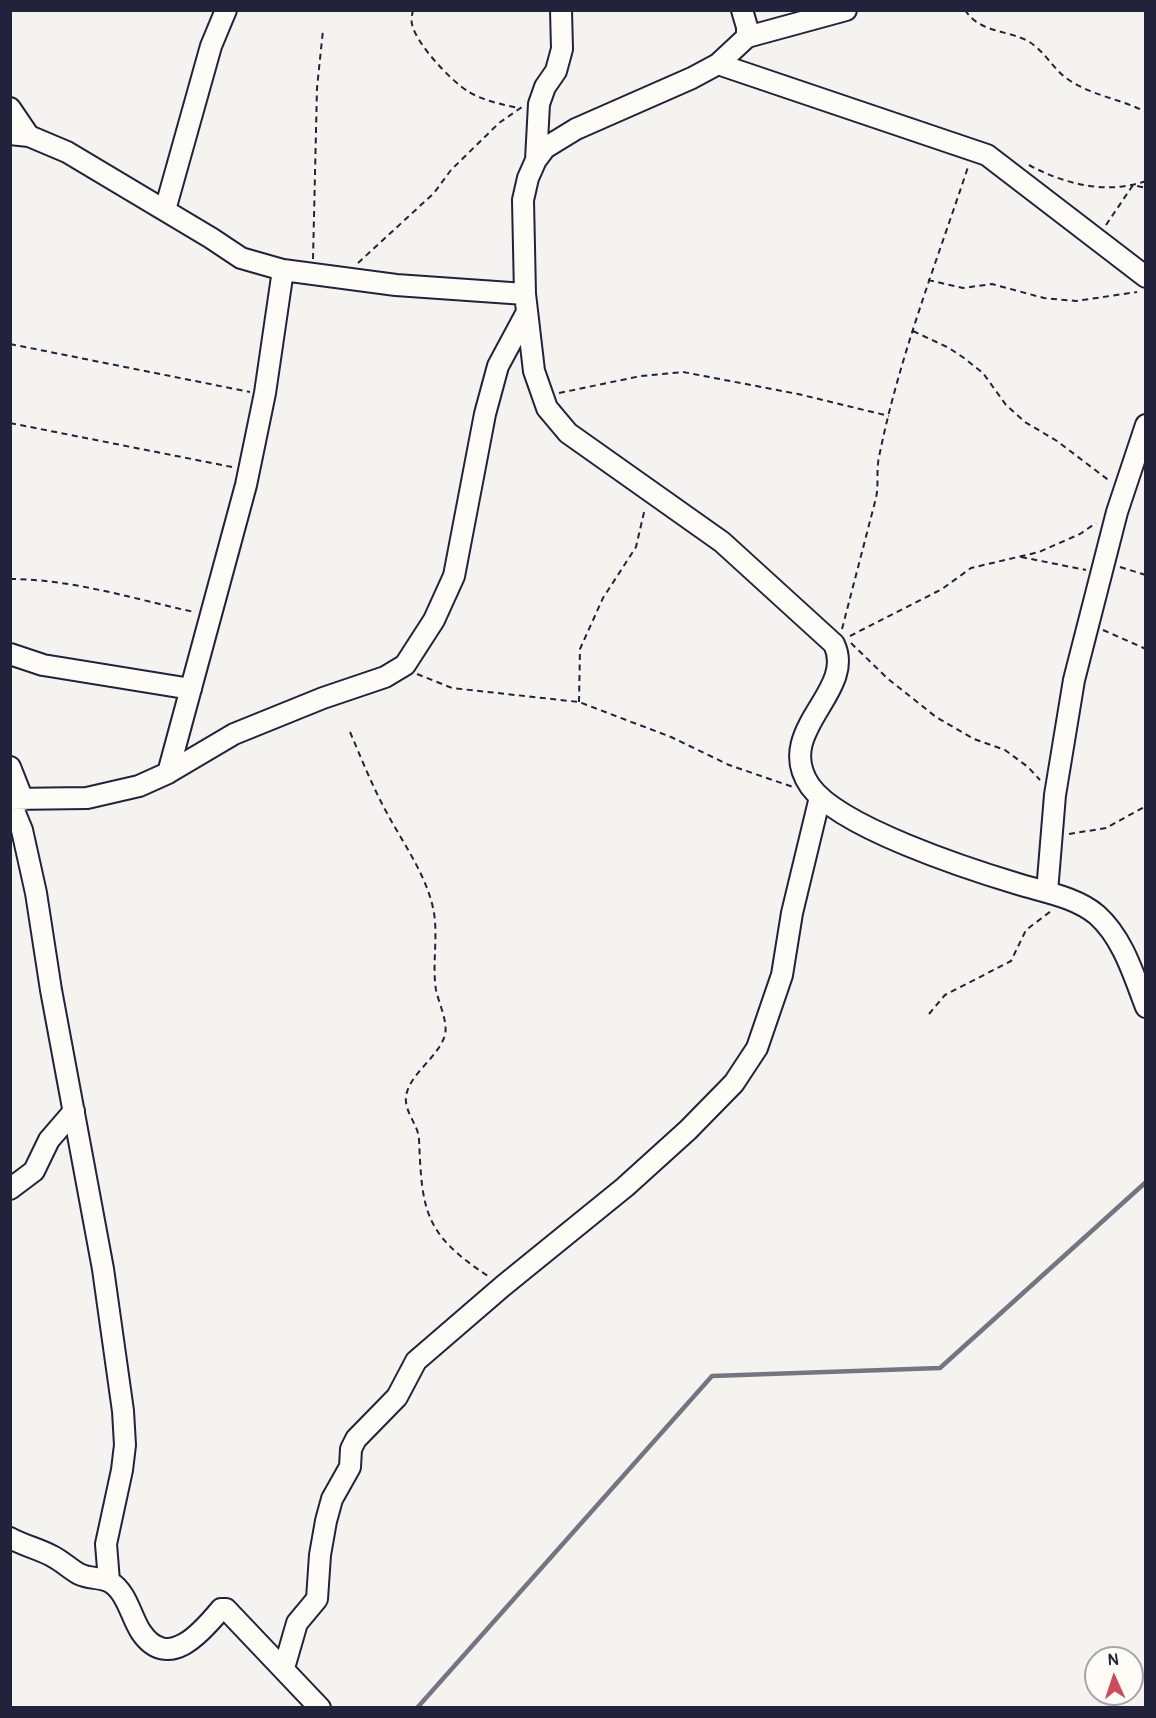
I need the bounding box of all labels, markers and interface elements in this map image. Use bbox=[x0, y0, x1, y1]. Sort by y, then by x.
north arrow bbox=[1084, 1646, 1144, 1706]
text: N bbox=[1107, 1650, 1119, 1670]

